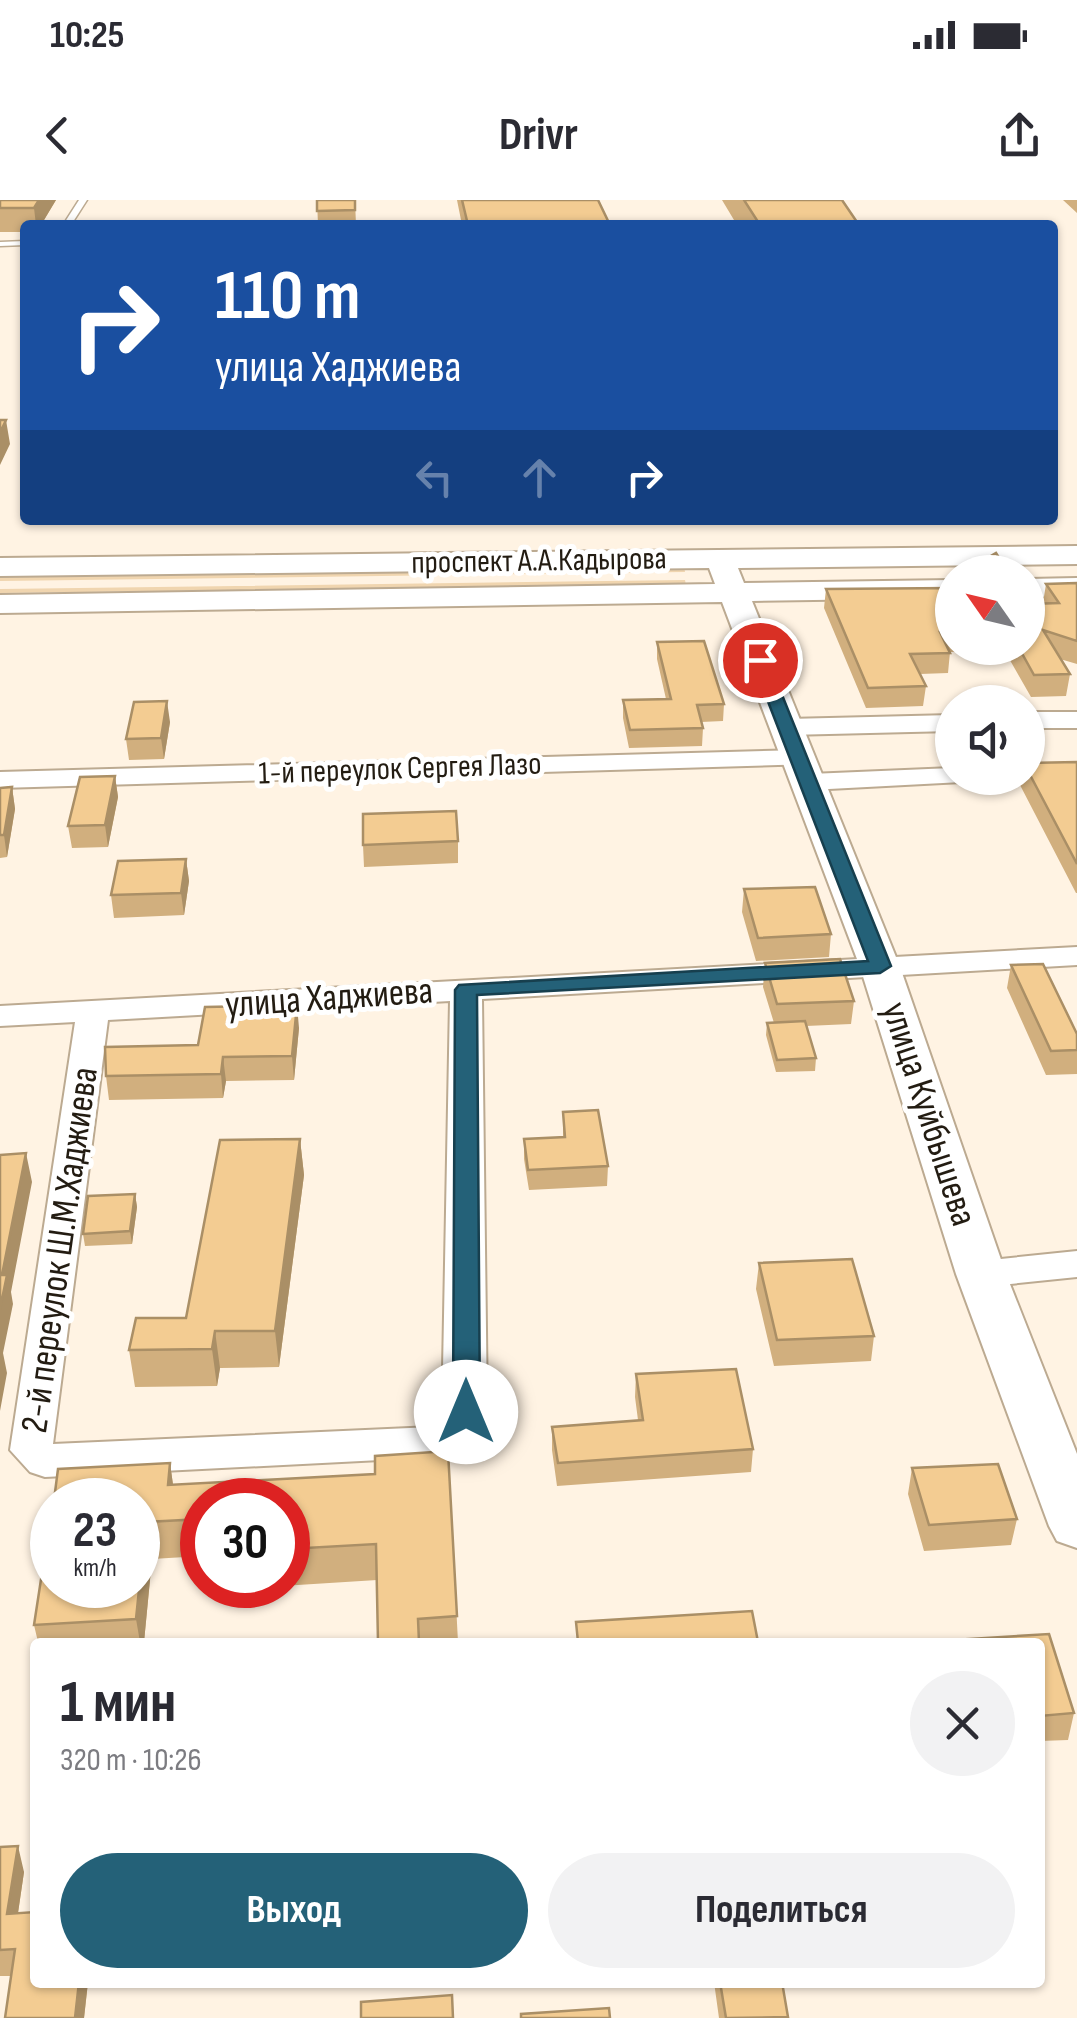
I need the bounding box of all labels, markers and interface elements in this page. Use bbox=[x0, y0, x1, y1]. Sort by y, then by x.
text: 10:25 bbox=[50, 13, 124, 58]
icon: back bbox=[30, 108, 85, 163]
text: Drivr bbox=[499, 108, 578, 163]
icon: share bbox=[992, 108, 1047, 163]
text: 110 m bbox=[215, 255, 361, 339]
icon: right bbox=[50, 260, 180, 390]
text: улица Хаджиева bbox=[215, 340, 462, 395]
icon: left bbox=[407, 450, 462, 505]
icon: ahead bbox=[512, 450, 567, 505]
icon: right bbox=[617, 450, 672, 505]
street label: проспект А.А.Кадырова bbox=[411, 539, 667, 583]
north arrow bbox=[935, 555, 1045, 665]
map controls bbox=[935, 555, 1045, 795]
pin bbox=[718, 618, 803, 703]
icon: arrive bbox=[733, 633, 788, 688]
button: sound bbox=[935, 685, 1045, 795]
street label: 1-й переулок Сергея Лазо bbox=[258, 745, 542, 793]
street label: улица Хаджиева bbox=[224, 968, 434, 1028]
street label: улица Куйбышева bbox=[872, 996, 986, 1232]
street label: 2-й переулок Ш.М.Хаджиева bbox=[12, 1064, 108, 1436]
position arrow bbox=[414, 1360, 518, 1464]
speed limit sign: 30 bbox=[180, 1478, 310, 1608]
text: 23 bbox=[73, 1501, 117, 1561]
text: km/h bbox=[73, 1553, 117, 1584]
text: 1 мин bbox=[60, 1667, 176, 1739]
button: close bbox=[910, 1671, 1015, 1776]
text: 320 m · 10:26 bbox=[60, 1741, 201, 1780]
button: Выход bbox=[60, 1853, 528, 1968]
button: Поделиться bbox=[548, 1853, 1015, 1968]

